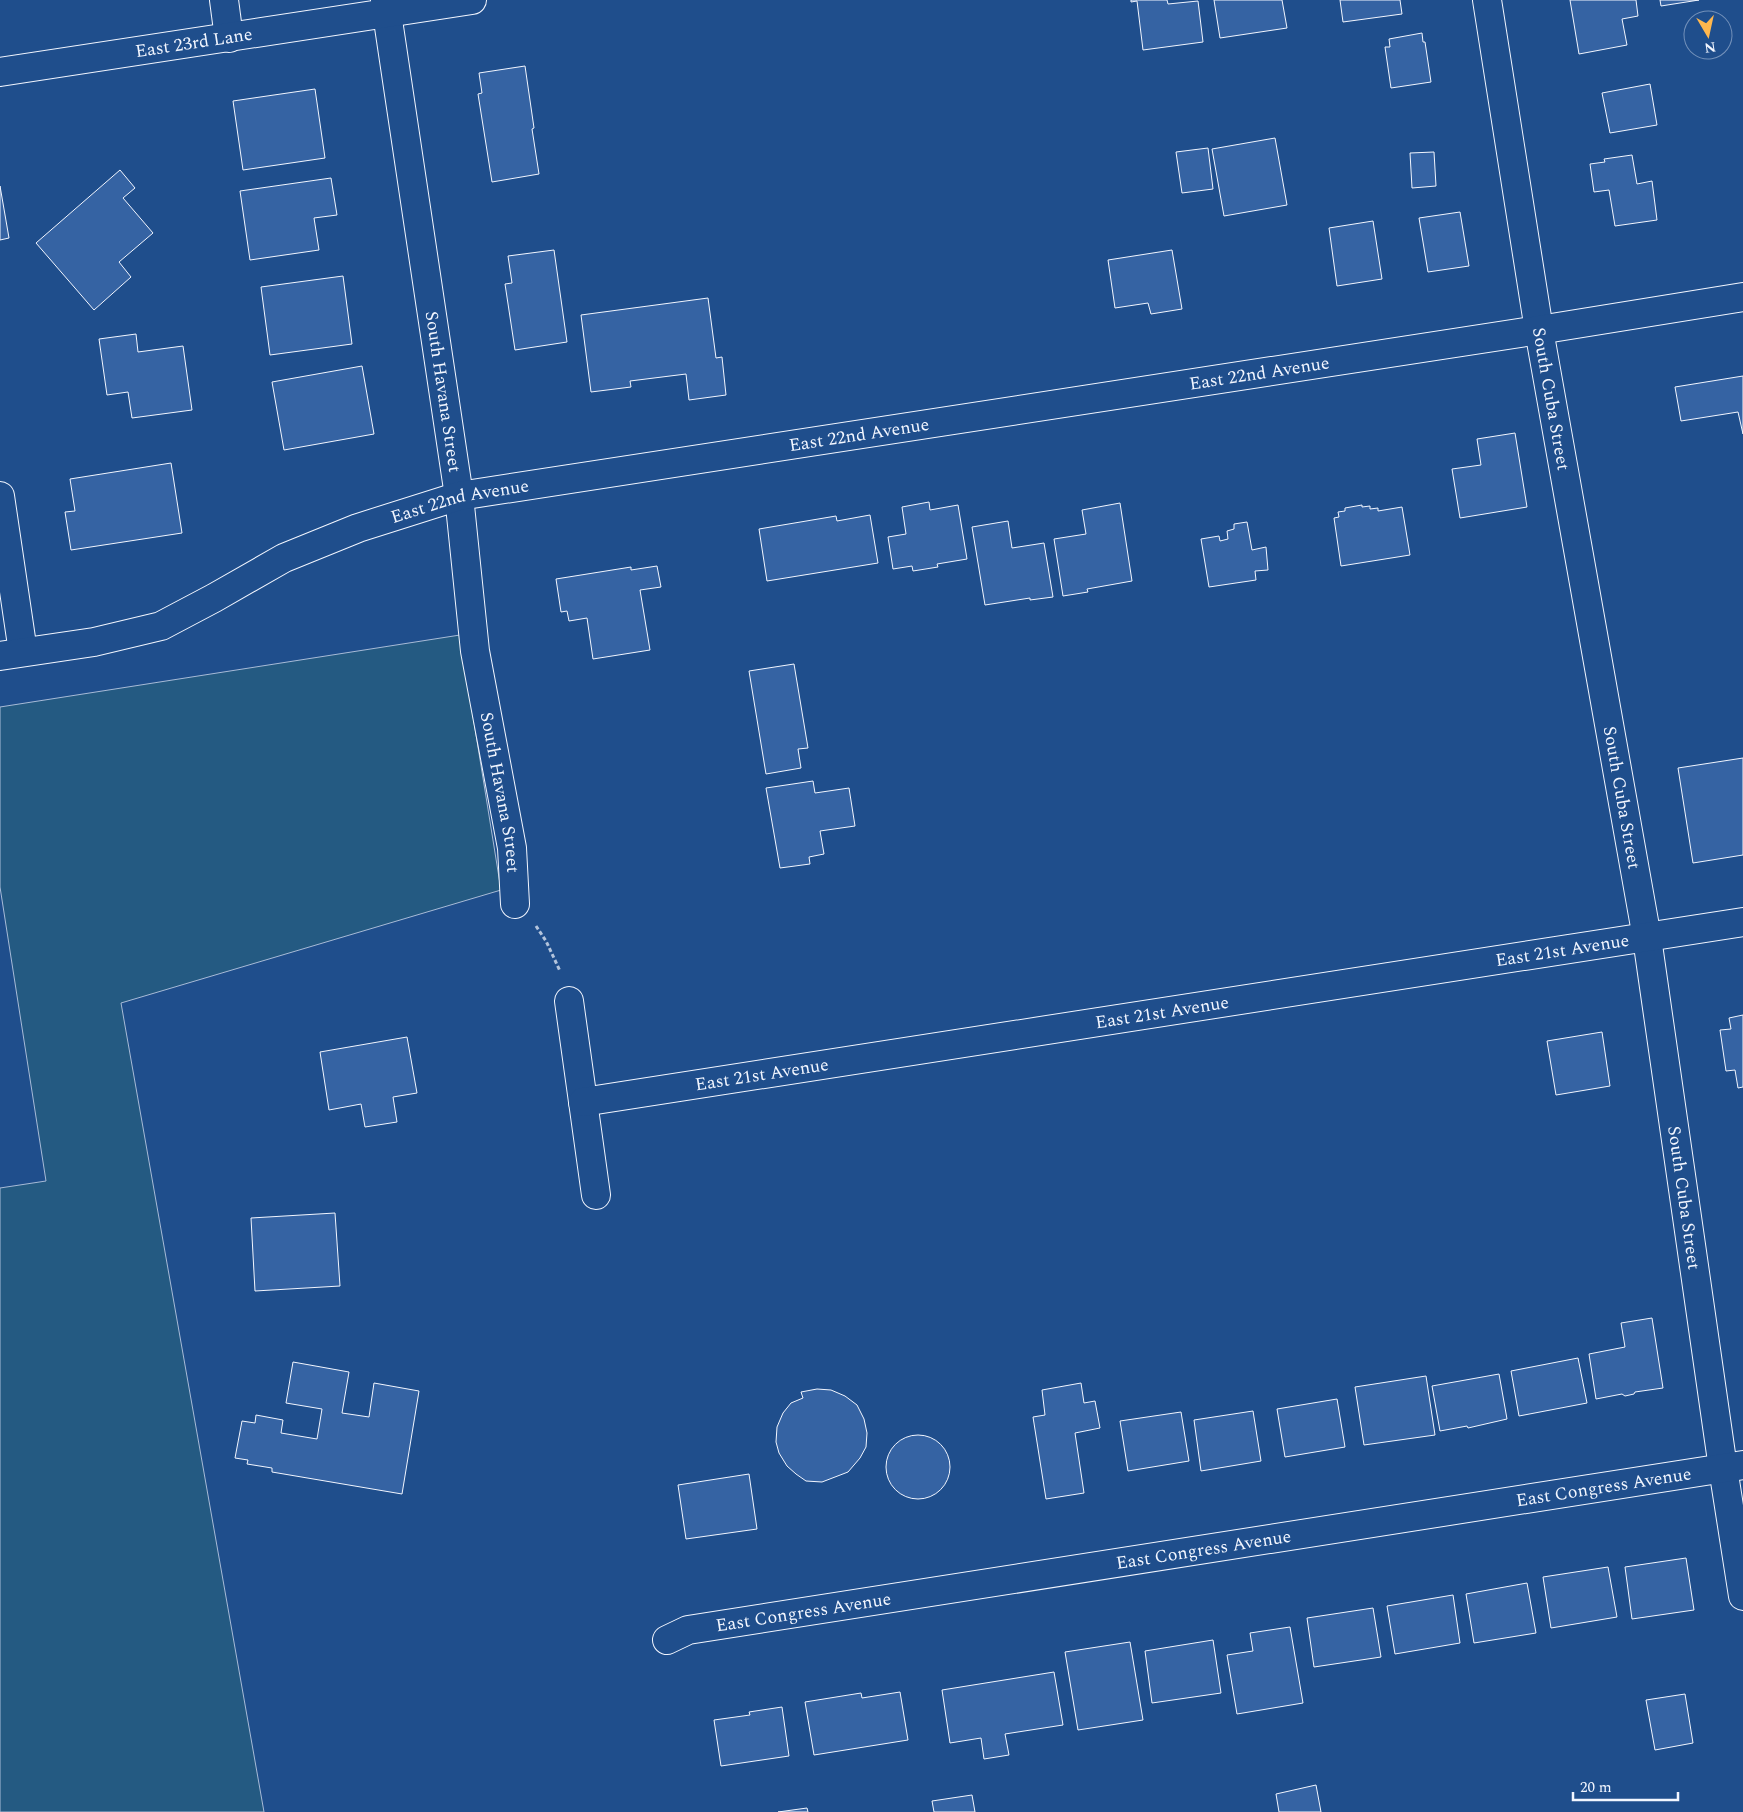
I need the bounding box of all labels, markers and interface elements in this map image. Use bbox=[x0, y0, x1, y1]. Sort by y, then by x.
north arrow bbox=[1683, 10, 1733, 60]
street label: East 23rd Lane bbox=[133, 21, 254, 65]
text: N bbox=[1703, 36, 1717, 59]
street label: South Havana Street bbox=[418, 309, 468, 474]
street label: South Cuba Street bbox=[1525, 325, 1577, 473]
street label: East 22nd Avenue bbox=[1187, 349, 1331, 398]
street label: East 22nd Avenue bbox=[787, 411, 931, 459]
street label: East 22nd Avenue bbox=[387, 472, 531, 531]
street label: South Havana Street bbox=[473, 710, 526, 873]
street label: South Cuba Street bbox=[1596, 724, 1648, 871]
street label: East 21st Avenue bbox=[1494, 927, 1631, 974]
street label: East 21st Avenue bbox=[1093, 989, 1231, 1036]
street label: East 21st Avenue bbox=[693, 1051, 831, 1098]
street label: South Cuba Street bbox=[1660, 1124, 1707, 1272]
street label: East Congress Avenue bbox=[1514, 1460, 1693, 1514]
street label: East Congress Avenue bbox=[1114, 1523, 1293, 1577]
street label: East Congress Avenue bbox=[714, 1585, 893, 1639]
scale bar bbox=[1573, 1770, 1678, 1802]
text: 20 m bbox=[1580, 1776, 1612, 1799]

